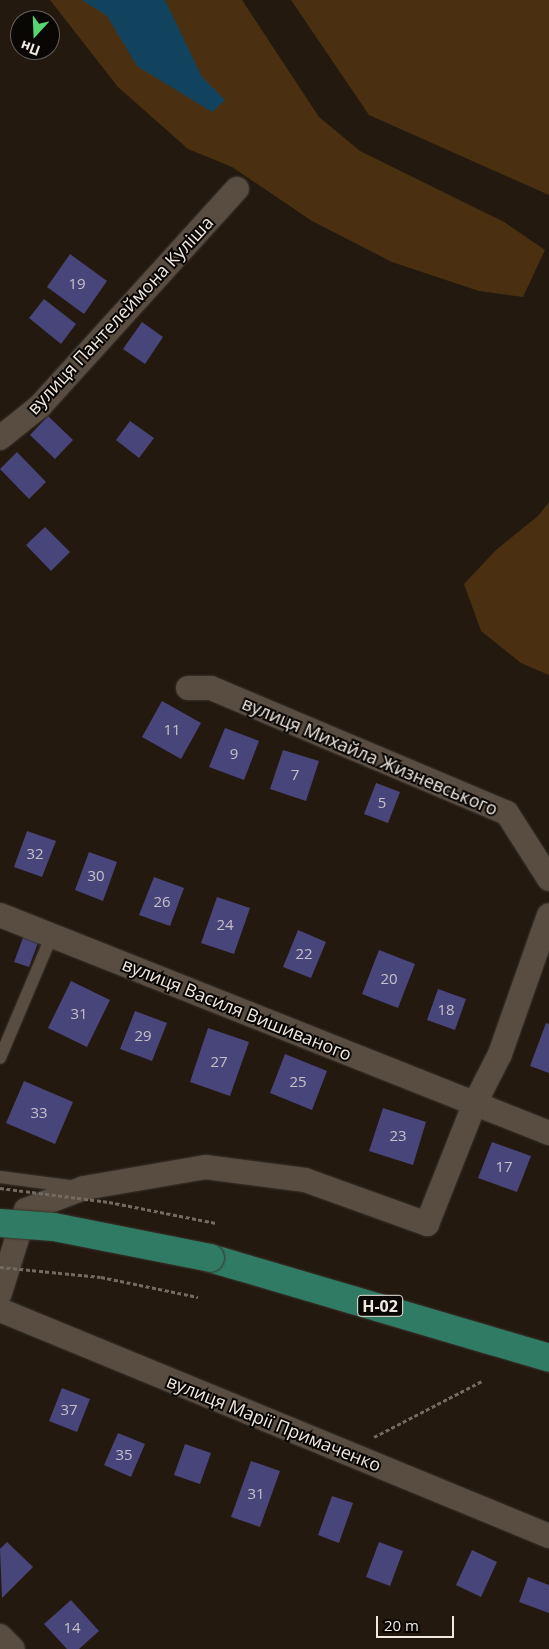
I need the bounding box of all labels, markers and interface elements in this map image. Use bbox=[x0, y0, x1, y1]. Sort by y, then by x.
north arrow bbox=[10, 10, 60, 60]
text: Пн bbox=[18, 36, 43, 61]
street label: вулиця Пантелеймона Куліша bbox=[22, 212, 218, 418]
house number: 19 bbox=[68, 275, 86, 293]
street label: вулиця Михайла Жизневського bbox=[239, 692, 501, 820]
house number: 11 bbox=[163, 721, 181, 739]
house number: 9 bbox=[230, 745, 238, 763]
house number: 7 bbox=[291, 766, 299, 784]
house number: 5 bbox=[378, 794, 386, 812]
house number: 32 bbox=[26, 845, 44, 863]
house number: 30 bbox=[87, 867, 105, 885]
house number: 26 bbox=[153, 893, 171, 911]
house number: 24 bbox=[216, 916, 234, 934]
house number: 22 bbox=[295, 945, 313, 963]
street label: вулиця Василя Вишиваного bbox=[119, 953, 355, 1065]
house number: 20 bbox=[380, 970, 398, 988]
house number: 18 bbox=[437, 1001, 455, 1019]
house number: 31 bbox=[70, 1005, 88, 1023]
house number: 29 bbox=[134, 1027, 152, 1045]
house number: 27 bbox=[210, 1053, 228, 1071]
house number: 25 bbox=[289, 1073, 307, 1091]
house number: 33 bbox=[30, 1104, 48, 1122]
house number: 23 bbox=[389, 1127, 407, 1145]
house number: 17 bbox=[495, 1158, 513, 1176]
road number: Н-02 bbox=[356, 1292, 404, 1320]
street label: вулиця Марії Примаченко bbox=[164, 1370, 384, 1476]
house number: 37 bbox=[60, 1401, 78, 1419]
house number: 35 bbox=[115, 1446, 133, 1464]
house number: 31 bbox=[247, 1485, 265, 1503]
scale bar bbox=[379, 1606, 456, 1638]
text: 20 m bbox=[384, 1615, 419, 1635]
house number: 14 bbox=[63, 1619, 81, 1637]

